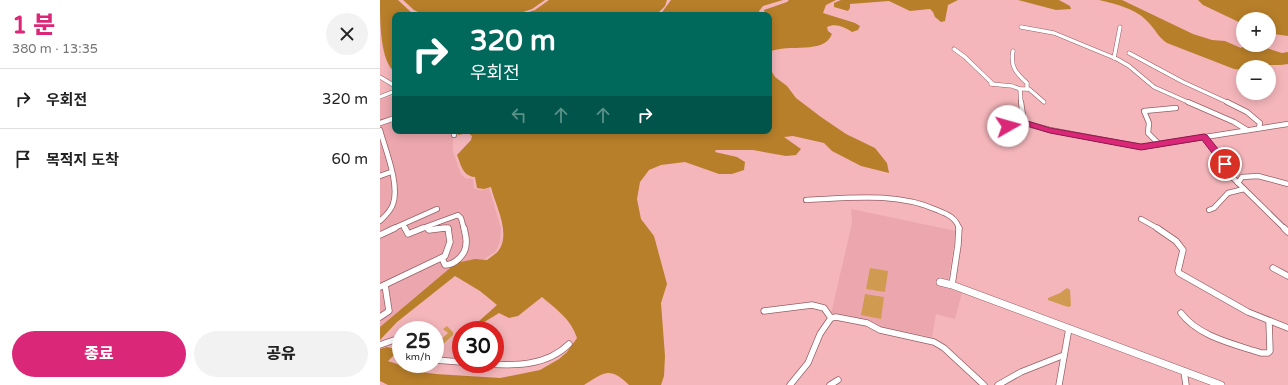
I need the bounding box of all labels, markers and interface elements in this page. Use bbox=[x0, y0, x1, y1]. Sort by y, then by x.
text: 1 분 bbox=[12, 11, 55, 40]
map controls bbox=[1236, 12, 1276, 100]
button: + bbox=[1236, 12, 1276, 52]
button: close bbox=[326, 13, 368, 55]
text: 320 m bbox=[470, 24, 556, 58]
icon: right bbox=[404, 28, 456, 80]
text: 380 m · 13:35 bbox=[12, 41, 98, 57]
button: − bbox=[1236, 60, 1276, 100]
text: 우회전 bbox=[470, 62, 520, 84]
icon: right bbox=[12, 88, 34, 110]
text: 320 m bbox=[322, 90, 368, 108]
text: 우회전 bbox=[46, 91, 87, 109]
icon: left bbox=[508, 104, 530, 126]
icon: ahead bbox=[550, 104, 572, 126]
icon: ahead bbox=[592, 104, 614, 126]
icon: right bbox=[634, 104, 656, 126]
position arrow bbox=[987, 105, 1029, 147]
pin bbox=[1208, 147, 1242, 181]
icon: arrive bbox=[12, 148, 34, 170]
text: 60 m bbox=[331, 150, 368, 168]
text: 목적지 도착 bbox=[46, 151, 119, 169]
icon: arrive bbox=[1214, 153, 1236, 175]
speed limit sign: 30 bbox=[452, 321, 504, 373]
text: 25 bbox=[405, 330, 431, 354]
button: 종료 bbox=[12, 331, 186, 377]
button: 공유 bbox=[194, 331, 368, 377]
text: km/h bbox=[405, 351, 431, 363]

